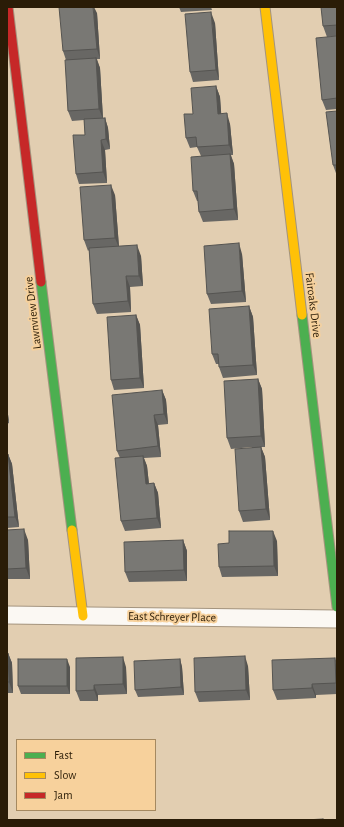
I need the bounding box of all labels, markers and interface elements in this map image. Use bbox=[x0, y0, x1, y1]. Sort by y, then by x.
street label: Fairoaks Drive bbox=[302, 272, 324, 338]
street label: Lawnview Drive bbox=[21, 276, 45, 350]
street label: East Schreyer Place bbox=[128, 609, 216, 625]
legend bbox=[16, 739, 156, 811]
text: Fast bbox=[54, 749, 73, 761]
text: Slow bbox=[54, 769, 76, 781]
text: Jam bbox=[54, 789, 73, 801]

